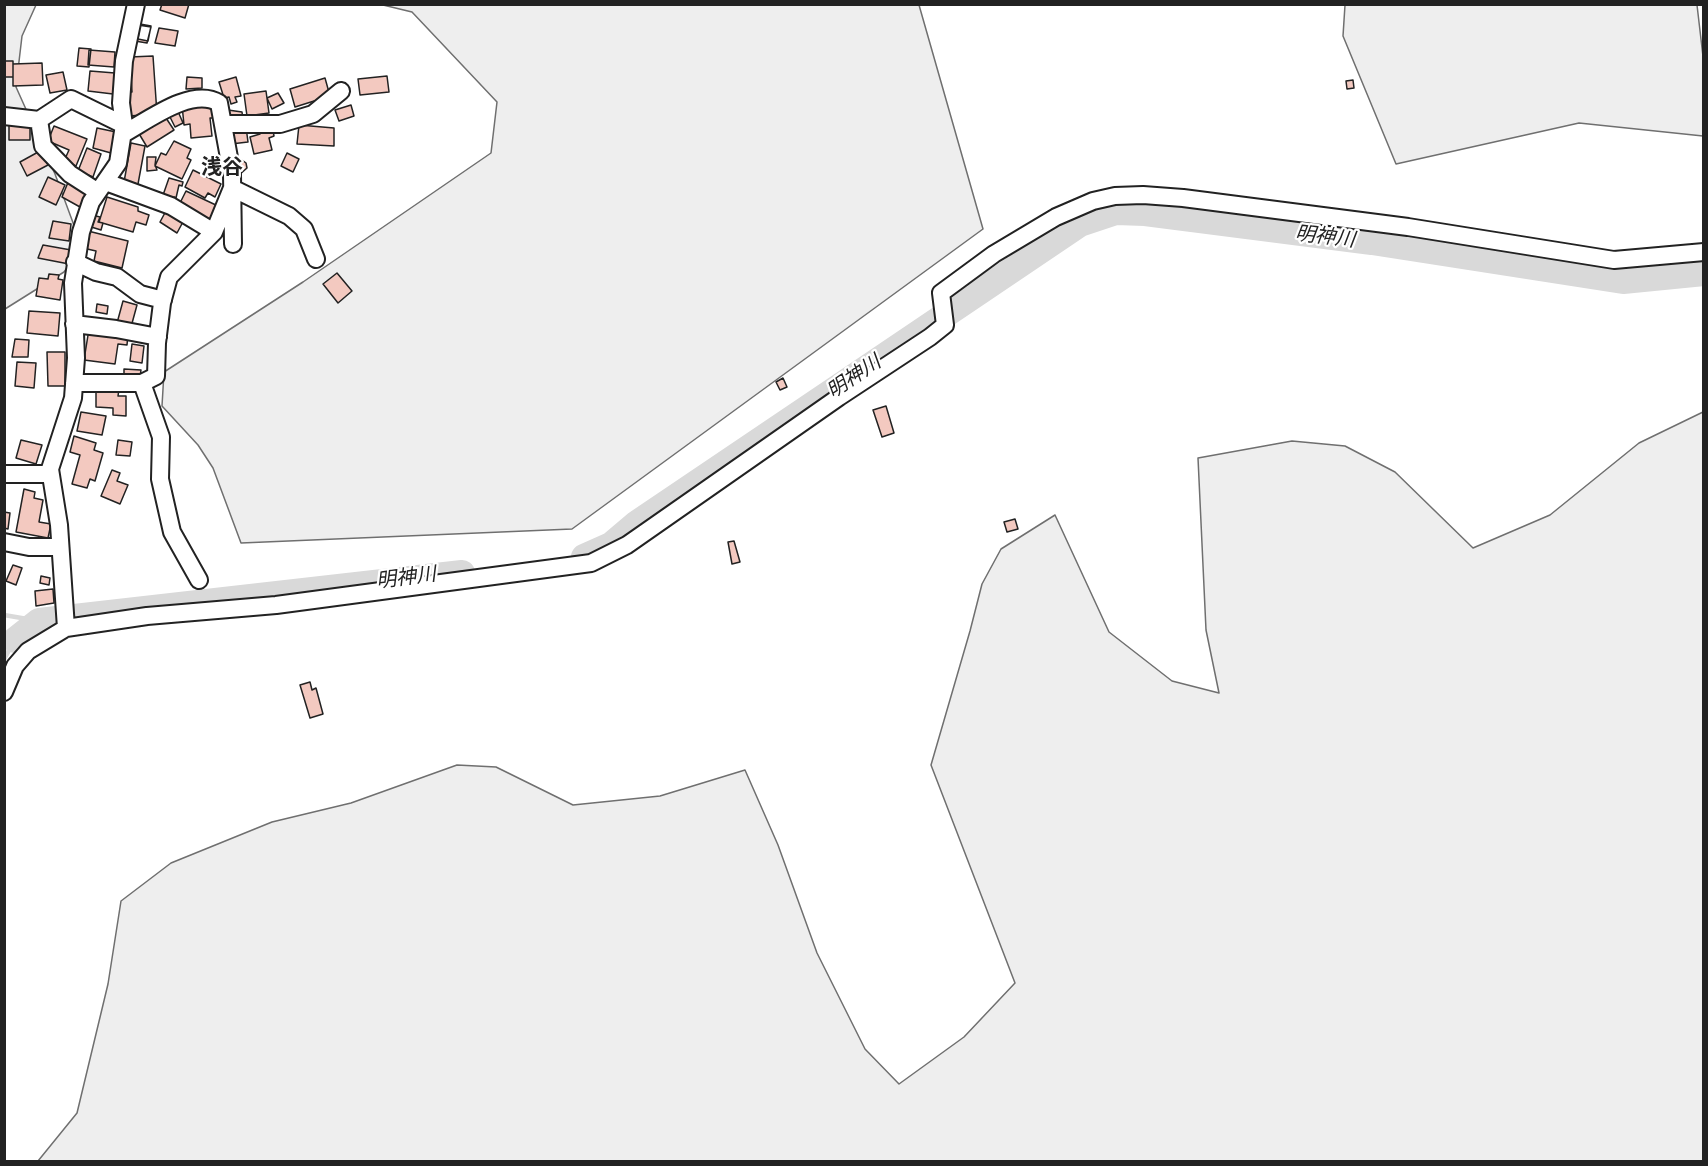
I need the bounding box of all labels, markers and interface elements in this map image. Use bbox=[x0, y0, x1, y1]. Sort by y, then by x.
district label: 浅谷 bbox=[201, 155, 243, 181]
water label: 明神川 bbox=[1294, 221, 1356, 253]
water label: 明神川 bbox=[822, 350, 886, 404]
water label: 明神川 bbox=[375, 562, 437, 594]

